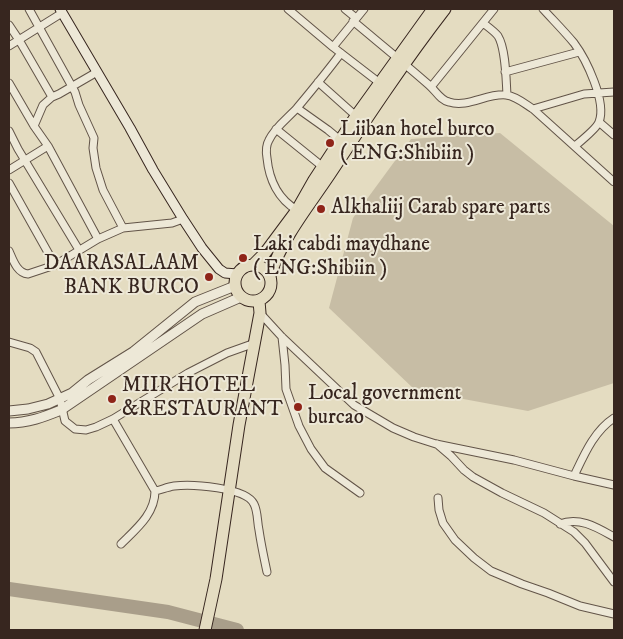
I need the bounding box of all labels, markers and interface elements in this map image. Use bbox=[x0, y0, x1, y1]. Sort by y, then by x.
place label: Liiban hotel burco ( ENG:Shibiin ) bbox=[340, 118, 495, 168]
marker: Liiban hotel burco ( ENG:Shibiin ) bbox=[324, 137, 336, 149]
place label: Alkhaliij Carab spare parts bbox=[331, 196, 550, 222]
marker: Alkhaliij Carab spare parts bbox=[315, 203, 327, 215]
place label: Laki cabdi maydhane ( ENG:Shibiin ) bbox=[253, 233, 430, 283]
place label: DAARASALAAM BANK BURCO bbox=[44, 252, 199, 302]
marker: Laki cabdi maydhane ( ENG:Shibiin ) bbox=[237, 252, 249, 264]
marker: DAARASALAAM BANK BURCO bbox=[203, 271, 215, 283]
place label: MIIR HOTEL &RESTAURANT bbox=[122, 374, 283, 424]
place label: Local government burcao bbox=[308, 382, 461, 432]
marker: MIIR HOTEL &RESTAURANT bbox=[106, 393, 118, 405]
marker: Local government burcao bbox=[292, 401, 304, 413]

